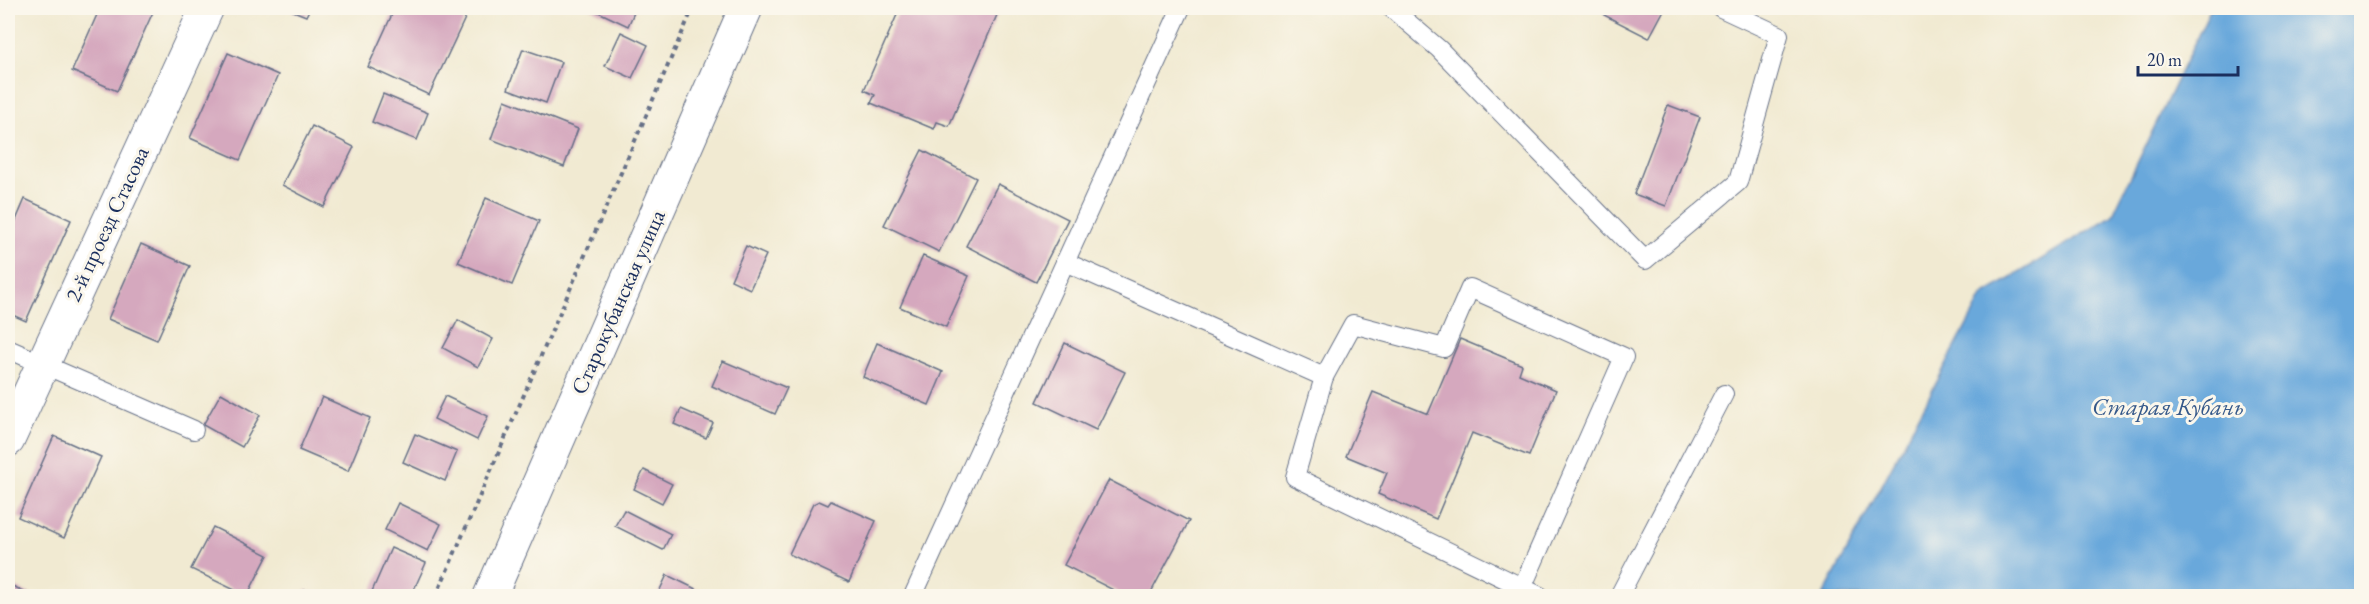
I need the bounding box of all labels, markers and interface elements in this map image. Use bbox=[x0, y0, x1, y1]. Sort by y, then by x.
scale bar bbox=[2138, 39, 2238, 77]
text: 20 m bbox=[2147, 48, 2182, 71]
street label: 2-й проезд Стасова bbox=[58, 142, 156, 306]
street label: Старокубанская улица bbox=[564, 205, 672, 399]
water label: Старая Кубань bbox=[2092, 391, 2244, 422]

